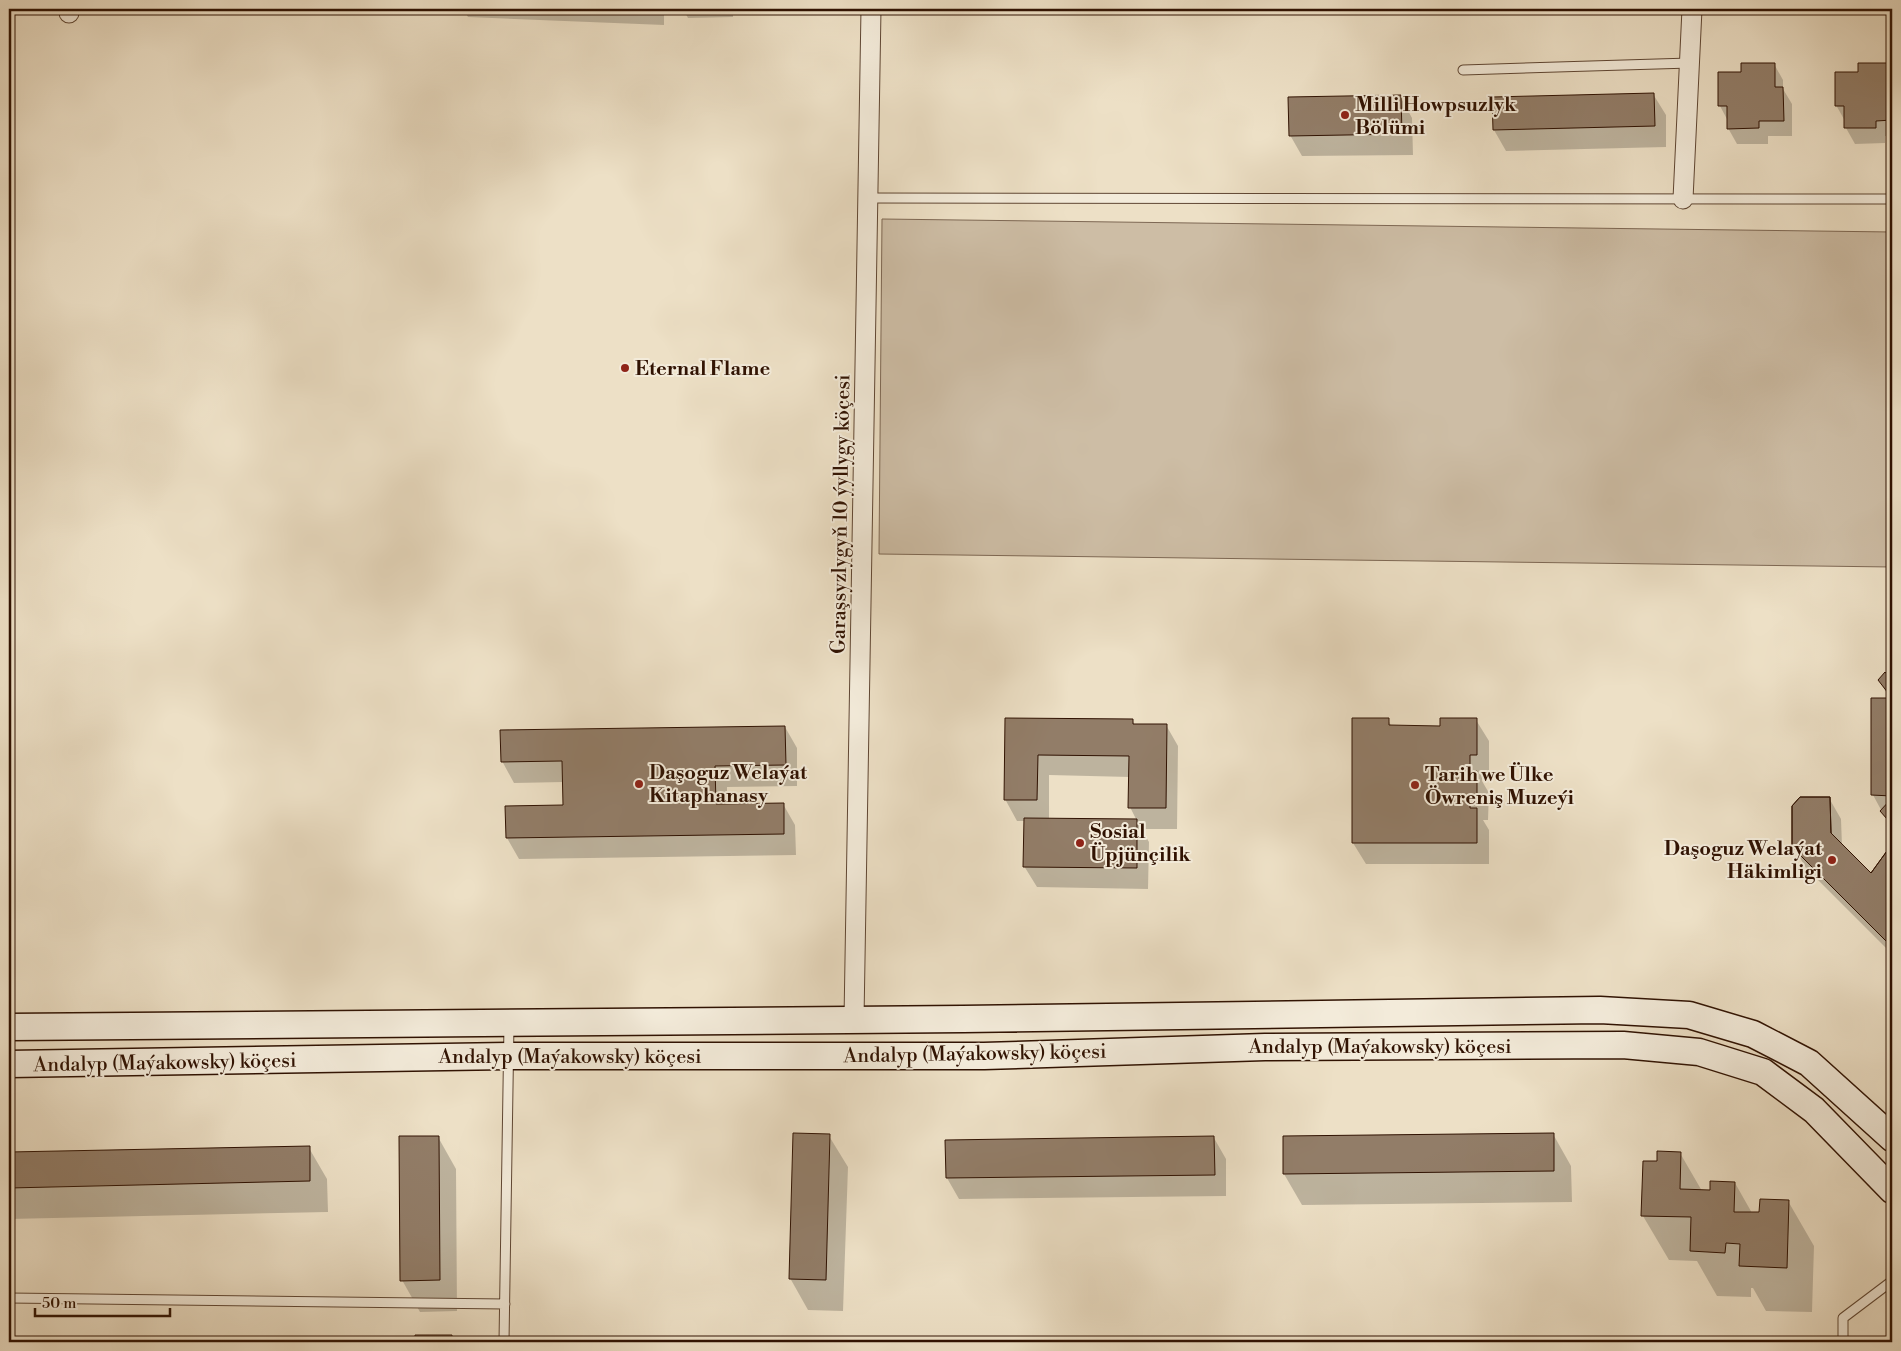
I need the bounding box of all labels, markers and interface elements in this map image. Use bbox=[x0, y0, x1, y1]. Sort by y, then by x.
place label: Milli Howpsuzlyk Bölümi bbox=[1355, 93, 1517, 141]
marker: Milli Howpsuzlyk Bölümi bbox=[1339, 109, 1351, 121]
place label: Eternal Flame bbox=[635, 357, 770, 382]
marker: Eternal Flame bbox=[619, 362, 631, 374]
street label: Garaşsyzlygyň 10 ýyllygy köçesi bbox=[827, 374, 856, 654]
place label: Daşoguz Welaýat Kitaphanasy bbox=[649, 761, 808, 809]
place label: Tarih we Ülke Öwreniş Muzeýi bbox=[1425, 762, 1574, 811]
marker: Daşoguz Welaýat Kitaphanasy bbox=[633, 778, 645, 790]
marker: Tarih we Ülke Öwreniş Muzeýi bbox=[1409, 779, 1421, 791]
place label: Sosial Üpjünçilik bbox=[1090, 820, 1191, 868]
marker: Sosial Üpjünçilik bbox=[1074, 837, 1086, 849]
place label: Daşoguz Welaýat Häkimligi bbox=[1664, 837, 1823, 885]
marker: Daşoguz Welaýat Häkimligi bbox=[1826, 854, 1838, 866]
street label: Andalyp (Maýakowsky) köçesi bbox=[1247, 1035, 1512, 1060]
street label: Andalyp (Maýakowsky) köçesi bbox=[842, 1040, 1107, 1069]
street label: Andalyp (Maýakowsky) köçesi bbox=[437, 1045, 702, 1070]
street label: Andalyp (Maýakowsky) köçesi bbox=[32, 1049, 297, 1078]
scale bar bbox=[35, 1286, 170, 1318]
text: 50 m bbox=[42, 1294, 76, 1313]

